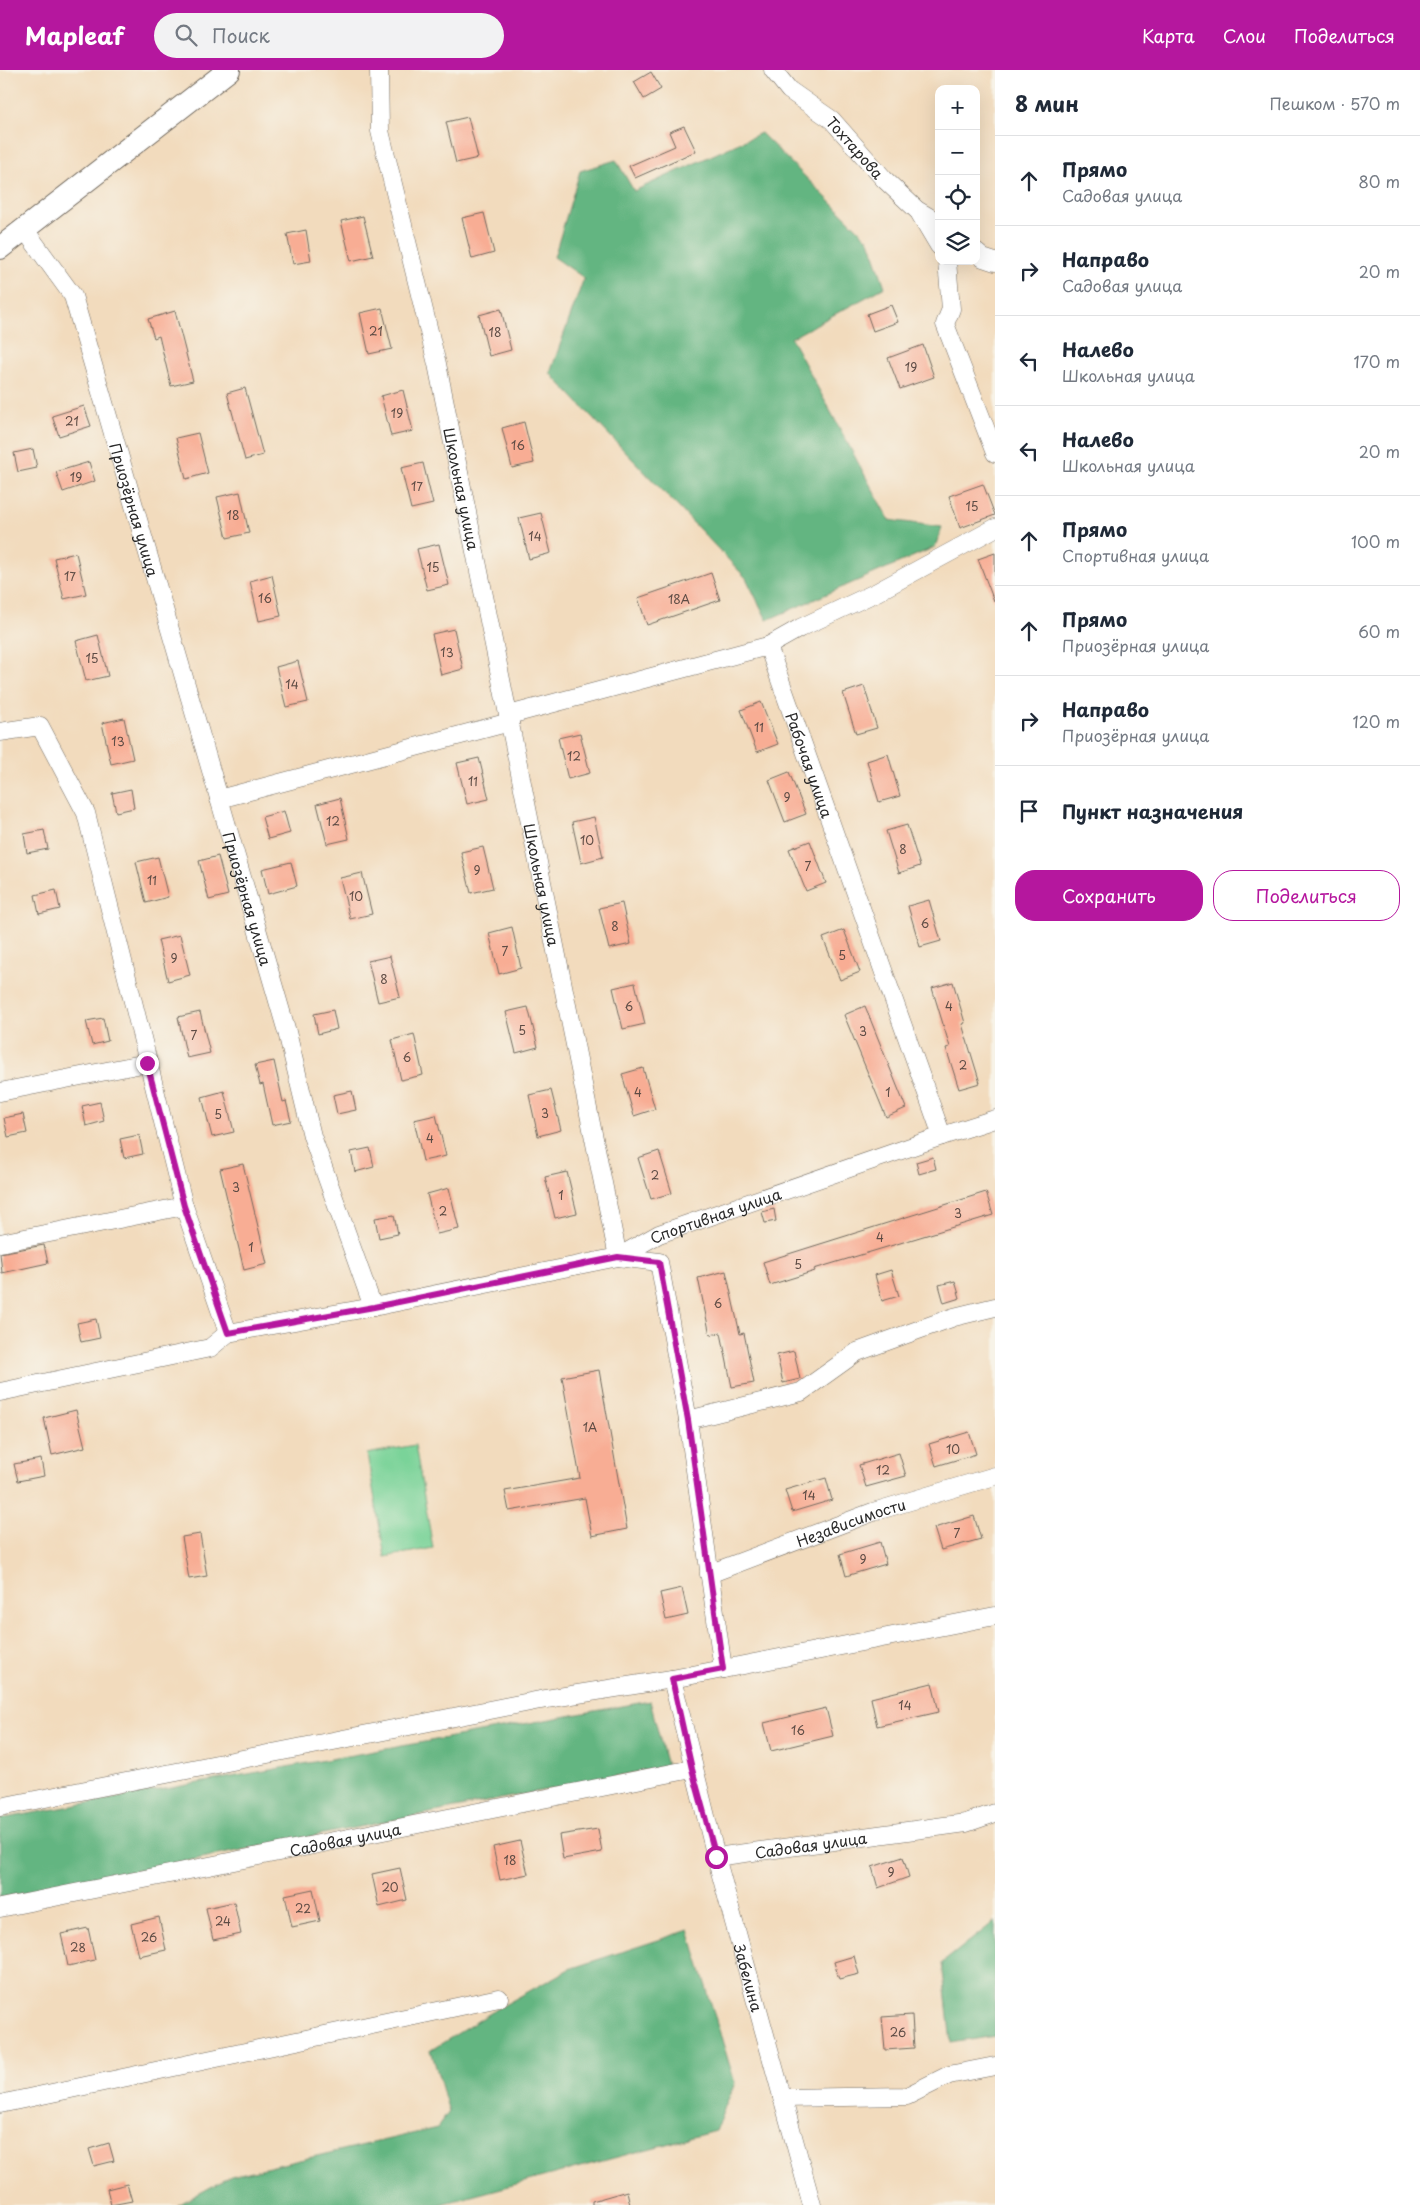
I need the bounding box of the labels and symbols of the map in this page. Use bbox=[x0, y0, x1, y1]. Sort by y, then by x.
street label: Тохтарова bbox=[822, 110, 890, 184]
house number: 21 bbox=[369, 322, 383, 340]
house number: 18 bbox=[489, 323, 501, 341]
house number: 19 bbox=[905, 358, 917, 376]
house number: 19 bbox=[391, 404, 403, 422]
house number: 21 bbox=[65, 412, 79, 430]
street label: Школьная улица bbox=[439, 425, 486, 553]
house number: 16 bbox=[511, 436, 525, 454]
street label: Приозёрная улица bbox=[105, 440, 166, 580]
house number: 19 bbox=[70, 468, 82, 486]
house number: 17 bbox=[411, 477, 423, 495]
house number: 15 bbox=[965, 497, 979, 515]
house number: 18 bbox=[227, 506, 239, 524]
house number: 14 bbox=[528, 527, 542, 545]
house number: 15 bbox=[426, 558, 440, 576]
house number: 17 bbox=[64, 567, 76, 585]
house number: 16 bbox=[258, 589, 272, 607]
house number: 18А bbox=[668, 590, 690, 608]
house number: 13 bbox=[440, 643, 454, 661]
house number: 15 bbox=[85, 649, 99, 667]
house number: 14 bbox=[285, 675, 299, 693]
street label: Рабочая улица bbox=[781, 709, 840, 821]
house number: 11 bbox=[754, 718, 764, 736]
house number: 13 bbox=[111, 732, 125, 750]
house number: 12 bbox=[567, 747, 581, 765]
house number: 11 bbox=[468, 772, 478, 790]
house number: 9 bbox=[783, 788, 791, 806]
house number: 12 bbox=[326, 812, 340, 830]
street label: Школьная улица bbox=[519, 821, 566, 948]
street label: Приозёрная улица bbox=[218, 829, 279, 969]
house number: 10 bbox=[580, 831, 594, 849]
house number: 8 bbox=[899, 840, 907, 858]
house number: 7 bbox=[805, 857, 812, 875]
house number: 9 bbox=[473, 861, 481, 879]
house number: 11 bbox=[147, 871, 157, 889]
house number: 10 bbox=[349, 887, 363, 905]
house number: 6 bbox=[921, 914, 929, 932]
house number: 8 bbox=[611, 917, 619, 935]
house number: 7 bbox=[502, 942, 509, 960]
house number: 5 bbox=[838, 946, 846, 964]
house number: 9 bbox=[170, 949, 178, 967]
house number: 8 bbox=[380, 970, 388, 988]
house number: 6 bbox=[625, 997, 633, 1015]
house number: 4 bbox=[945, 997, 953, 1015]
house number: 5 bbox=[518, 1021, 526, 1039]
house number: 3 bbox=[859, 1022, 867, 1040]
house number: 7 bbox=[191, 1026, 198, 1044]
house number: 6 bbox=[403, 1048, 411, 1066]
route end bbox=[136, 1052, 159, 1075]
house number: 2 bbox=[959, 1056, 967, 1074]
house number: 4 bbox=[634, 1083, 642, 1101]
house number: 1 bbox=[885, 1083, 891, 1101]
house number: 3 bbox=[541, 1104, 549, 1122]
house number: 5 bbox=[214, 1105, 222, 1123]
house number: 4 bbox=[426, 1129, 434, 1147]
house number: 2 bbox=[651, 1166, 659, 1184]
house number: 3 bbox=[232, 1178, 240, 1196]
street label: Спортивная улица bbox=[645, 1181, 785, 1249]
house number: 1 bbox=[558, 1186, 564, 1204]
house number: 2 bbox=[439, 1202, 447, 1220]
house number: 3 bbox=[954, 1204, 962, 1222]
house number: 4 bbox=[876, 1228, 884, 1246]
house number: 1 bbox=[248, 1238, 254, 1256]
house number: 5 bbox=[794, 1255, 802, 1273]
house number: 6 bbox=[714, 1294, 722, 1312]
house number: 1А bbox=[583, 1418, 597, 1436]
house number: 10 bbox=[946, 1440, 960, 1458]
house number: 12 bbox=[876, 1461, 890, 1479]
house number: 14 bbox=[802, 1486, 816, 1504]
street label: Независимости bbox=[792, 1492, 908, 1552]
house number: 7 bbox=[954, 1524, 961, 1542]
house number: 9 bbox=[859, 1550, 867, 1568]
house number: 14 bbox=[898, 1696, 912, 1714]
house number: 16 bbox=[791, 1721, 805, 1739]
street label: Садовая улица bbox=[287, 1816, 403, 1861]
street label: Садовая улица bbox=[753, 1825, 869, 1863]
route start bbox=[705, 1846, 728, 1869]
house number: 18 bbox=[504, 1851, 516, 1869]
house number: 9 bbox=[887, 1863, 895, 1881]
house number: 20 bbox=[381, 1878, 399, 1896]
house number: 22 bbox=[295, 1899, 311, 1917]
house number: 24 bbox=[215, 1912, 231, 1930]
house number: 26 bbox=[141, 1928, 157, 1946]
house number: 28 bbox=[70, 1938, 86, 1956]
street label: Забелина bbox=[729, 1940, 770, 2015]
house number: 26 bbox=[890, 2023, 906, 2041]

